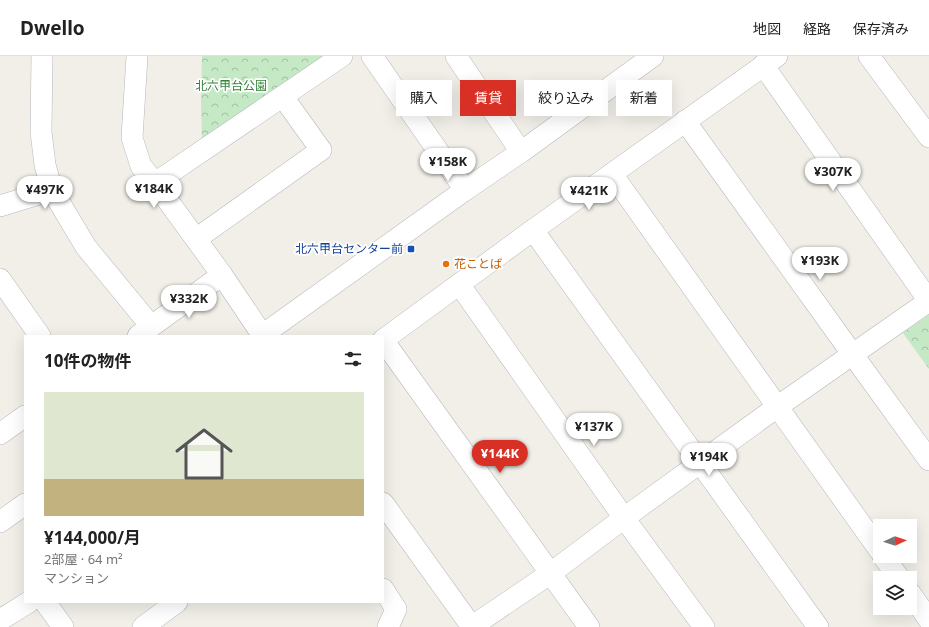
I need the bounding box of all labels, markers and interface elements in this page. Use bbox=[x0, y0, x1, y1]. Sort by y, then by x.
text: Dwello bbox=[20, 15, 85, 41]
text: 地図 bbox=[753, 19, 781, 38]
text: 経路 bbox=[803, 19, 831, 38]
text: 保存済み bbox=[853, 19, 909, 38]
park label: 北六甲台公園 bbox=[195, 77, 267, 94]
chip: 購入 bbox=[396, 80, 452, 116]
chip: 賃貸 bbox=[460, 80, 516, 116]
chip: 絞り込み bbox=[524, 80, 608, 116]
chip: 新着 bbox=[616, 80, 672, 116]
pin: ¥158K bbox=[420, 148, 476, 182]
text: ¥158K bbox=[429, 152, 467, 170]
pin: ¥307K bbox=[805, 158, 861, 192]
text: ¥307K bbox=[814, 162, 852, 180]
pin: ¥184K bbox=[126, 175, 182, 209]
pin: ¥497K bbox=[17, 176, 73, 210]
pin: ¥421K bbox=[561, 177, 617, 211]
text: ¥184K bbox=[135, 179, 173, 197]
text: ¥497K bbox=[26, 180, 64, 198]
text: ¥421K bbox=[570, 181, 608, 199]
place label: 北六甲台センター前 bbox=[295, 240, 403, 257]
marker: 北六甲台センター前 bbox=[406, 244, 416, 254]
pin: ¥193K bbox=[792, 247, 848, 281]
text: ¥193K bbox=[801, 251, 839, 269]
place label: 花ことば bbox=[454, 255, 502, 272]
marker: 花ことば bbox=[441, 259, 451, 269]
pin: ¥332K bbox=[161, 285, 217, 319]
text: ¥332K bbox=[170, 289, 208, 307]
icon: filters bbox=[342, 348, 364, 370]
text: 10件の物件 bbox=[44, 349, 131, 372]
pin: ¥137K bbox=[566, 413, 622, 447]
text: ¥137K bbox=[575, 417, 613, 435]
icon: home bbox=[168, 418, 240, 490]
pin: ¥144K bbox=[472, 440, 528, 474]
pin: ¥194K bbox=[681, 443, 737, 477]
text: ¥144K bbox=[481, 444, 519, 462]
text: ¥194K bbox=[690, 447, 728, 465]
north arrow bbox=[873, 519, 917, 563]
map controls bbox=[873, 519, 917, 615]
text: ¥144,000/月 bbox=[44, 526, 141, 549]
text: 2部屋 · 64 m² bbox=[44, 550, 123, 568]
text: マンション bbox=[44, 569, 109, 587]
button: layers bbox=[873, 571, 917, 615]

